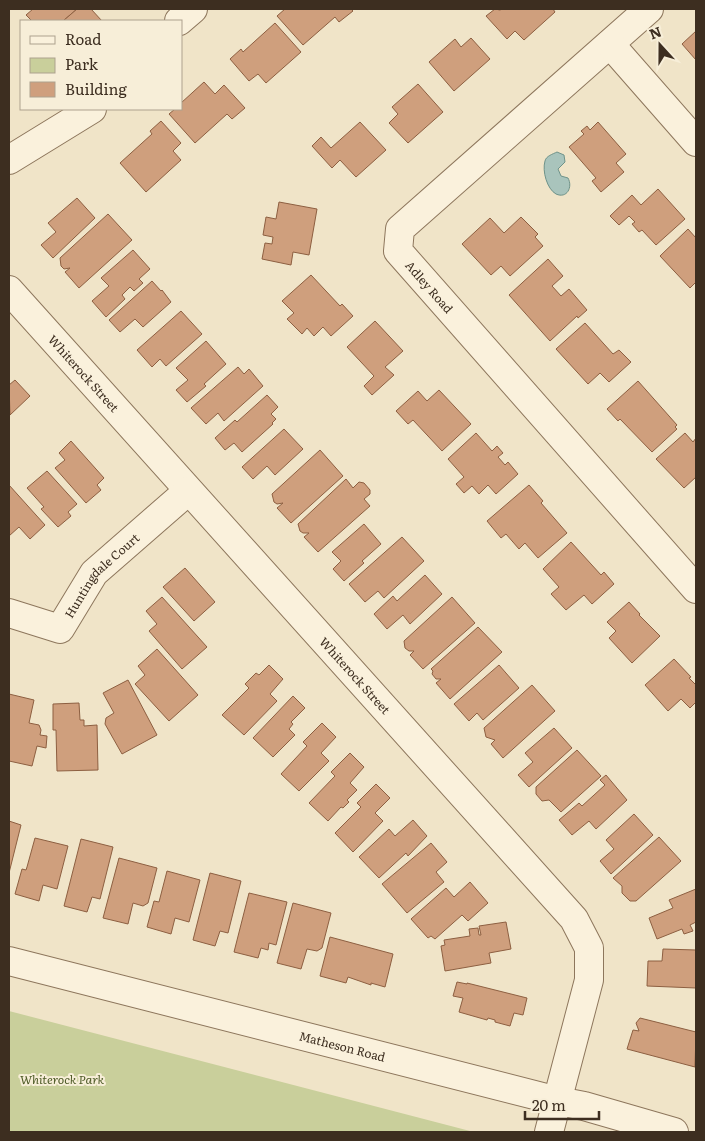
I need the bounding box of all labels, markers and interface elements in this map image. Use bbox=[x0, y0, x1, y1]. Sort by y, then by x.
legend bbox=[20, 20, 182, 110]
north arrow bbox=[635, 20, 685, 70]
text: N bbox=[646, 20, 664, 43]
text: Road bbox=[65, 27, 101, 50]
text: Park bbox=[65, 52, 99, 75]
text: Building bbox=[65, 77, 127, 100]
street label: Adley Road bbox=[401, 257, 458, 317]
street label: Whiterock Street bbox=[44, 331, 123, 416]
street label: Huntingdale Court bbox=[60, 529, 143, 621]
street label: Whiterock Street bbox=[316, 633, 395, 718]
street label: Matheson Road bbox=[297, 1026, 388, 1066]
park label: Whiterock Park bbox=[20, 1070, 104, 1088]
scale bar bbox=[525, 1088, 599, 1120]
text: 20 m bbox=[532, 1093, 566, 1116]

